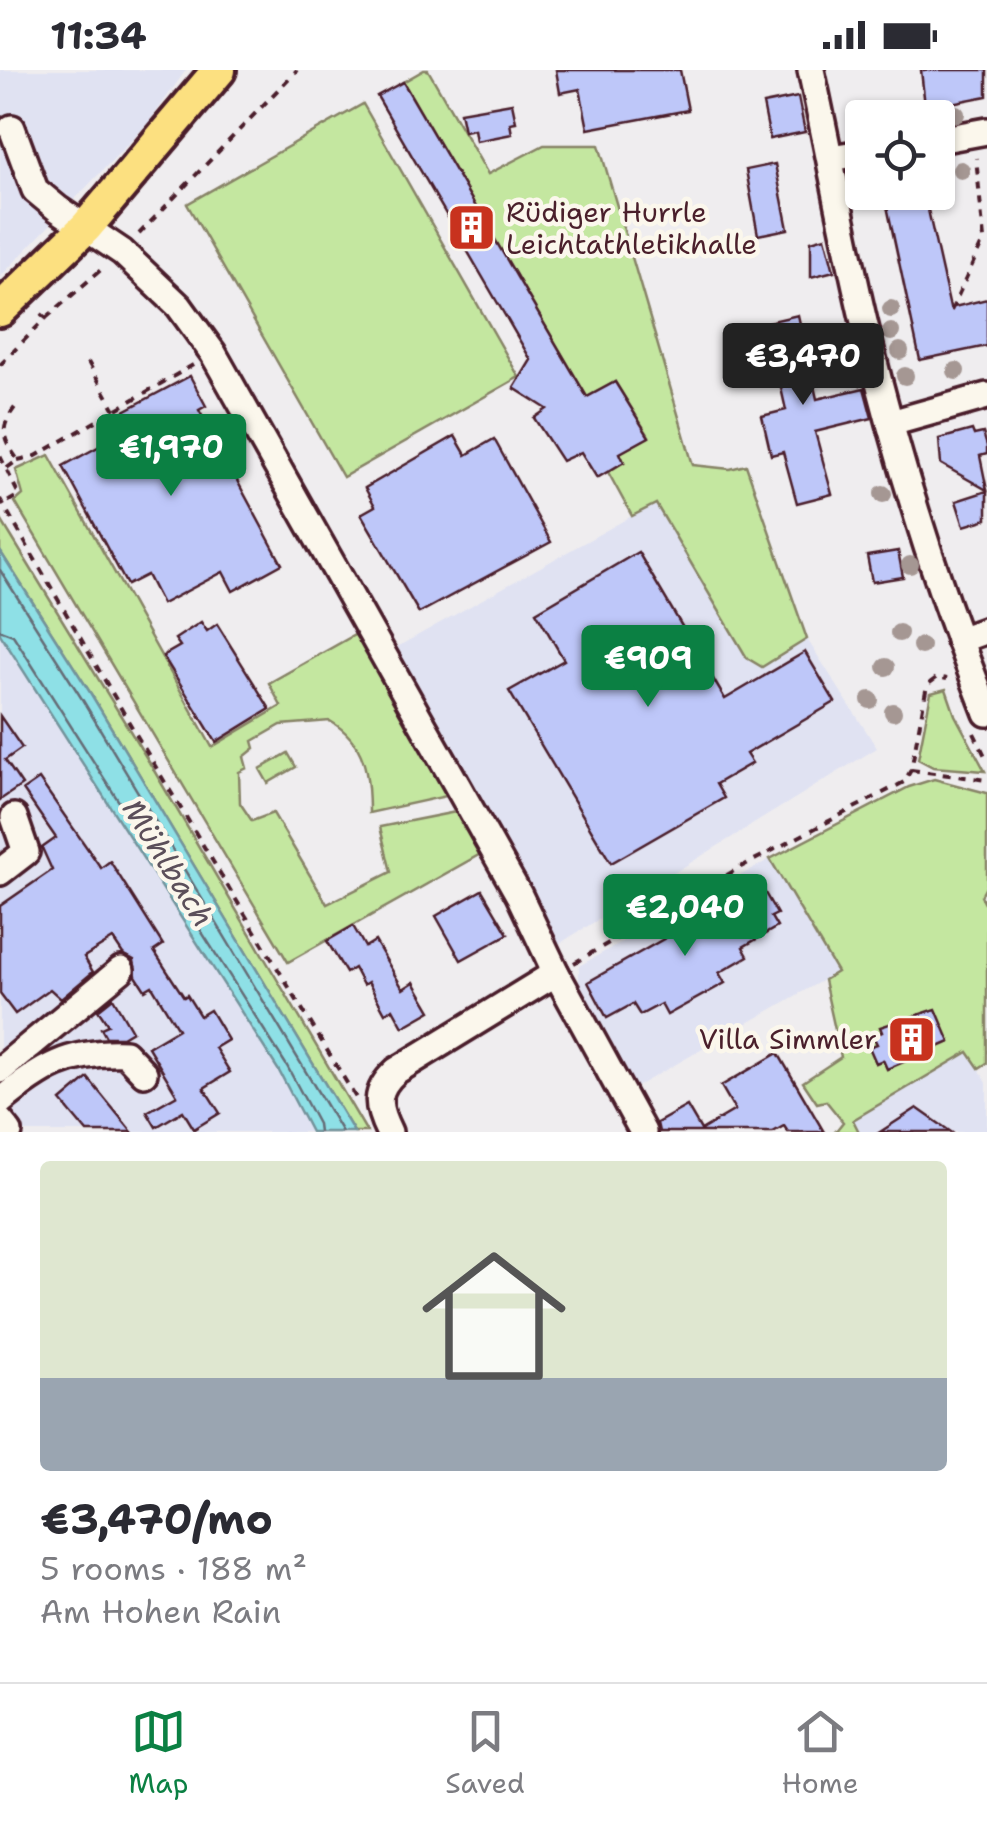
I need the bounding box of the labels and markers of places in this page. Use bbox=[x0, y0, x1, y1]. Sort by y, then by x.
place label: Rüdiger Hurrle Leichtathletikhalle bbox=[506, 193, 757, 263]
building icon: Rüdiger Hurrle Leichtathletikhalle bbox=[445, 202, 497, 254]
pin: €3,470 bbox=[722, 323, 884, 408]
pin: €1,970 bbox=[90, 414, 252, 499]
pin: €909 bbox=[589, 625, 707, 710]
pin: €2,040 bbox=[604, 874, 766, 959]
building icon: Villa Simmler bbox=[886, 1013, 938, 1065]
place label: Villa Simmler bbox=[699, 1020, 877, 1058]

